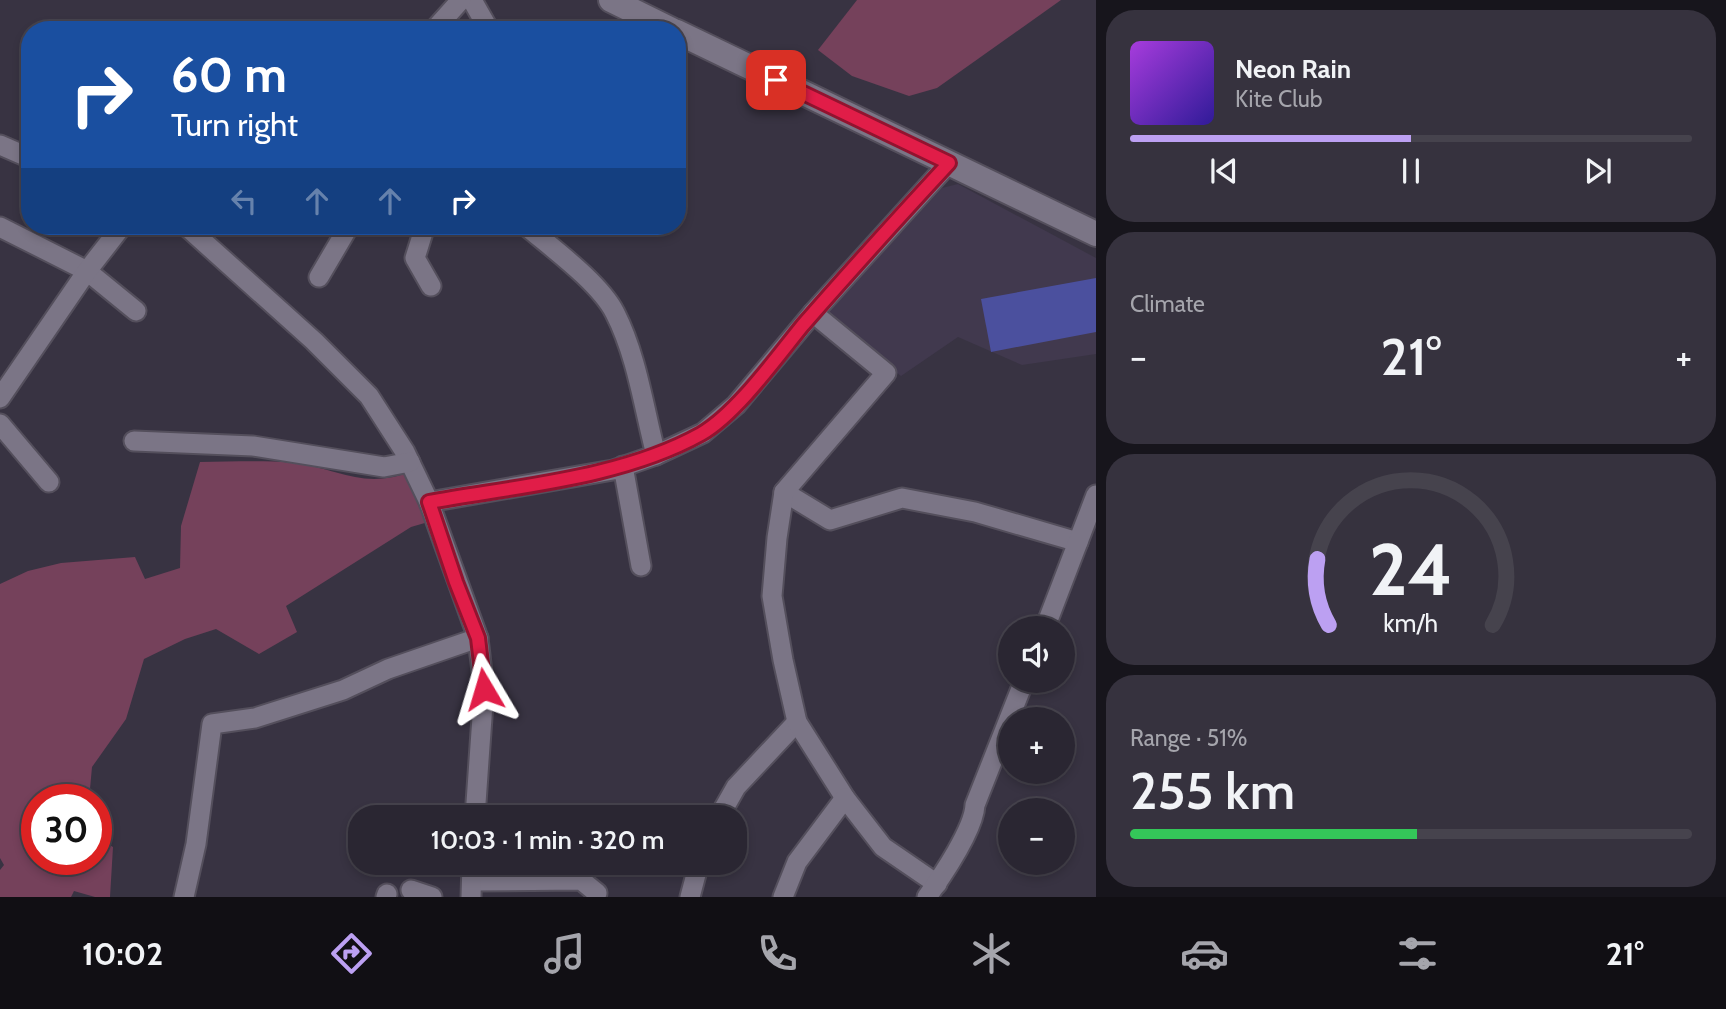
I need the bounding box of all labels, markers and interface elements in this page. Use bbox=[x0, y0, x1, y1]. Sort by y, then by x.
text: 60 m bbox=[171, 45, 287, 104]
icon: right bbox=[56, 49, 147, 140]
pin bbox=[746, 50, 806, 110]
text: Neon Rain bbox=[1235, 53, 1351, 85]
icon: arrive bbox=[757, 61, 795, 99]
text: Kite Club bbox=[1235, 85, 1322, 113]
text: Turn right bbox=[171, 105, 298, 144]
icon: previous bbox=[1205, 152, 1243, 190]
icon: pause bbox=[1392, 152, 1430, 190]
icon: next bbox=[1579, 152, 1617, 190]
icon: left bbox=[225, 182, 263, 220]
icon: ahead bbox=[298, 182, 336, 220]
icon: ahead bbox=[371, 182, 409, 220]
icon: right bbox=[444, 182, 482, 220]
text: Climate bbox=[1130, 290, 1205, 318]
text: 21° bbox=[1381, 325, 1441, 388]
text: − bbox=[1130, 333, 1147, 380]
text: + bbox=[1675, 333, 1692, 380]
text: 24 bbox=[1369, 526, 1453, 614]
text: km/h bbox=[1384, 608, 1438, 638]
map controls bbox=[998, 616, 1075, 875]
button: sound bbox=[998, 616, 1075, 693]
position arrow bbox=[447, 652, 521, 726]
button: + bbox=[998, 707, 1075, 784]
text: Range · 51% bbox=[1130, 724, 1247, 752]
text: 255 km bbox=[1130, 759, 1295, 822]
speed limit sign: 30 bbox=[21, 784, 112, 875]
button: − bbox=[998, 798, 1075, 875]
text: 10:03 · 1 min · 320 m bbox=[431, 824, 664, 856]
icon: directions bbox=[327, 929, 376, 978]
icon: music bbox=[540, 929, 589, 978]
icon: phone bbox=[753, 929, 802, 978]
icon: climate bbox=[967, 929, 1016, 978]
icon: car bbox=[1180, 929, 1229, 978]
icon: filters bbox=[1393, 929, 1442, 978]
text: 10:02 bbox=[82, 934, 163, 973]
text: 21° bbox=[1606, 934, 1644, 973]

